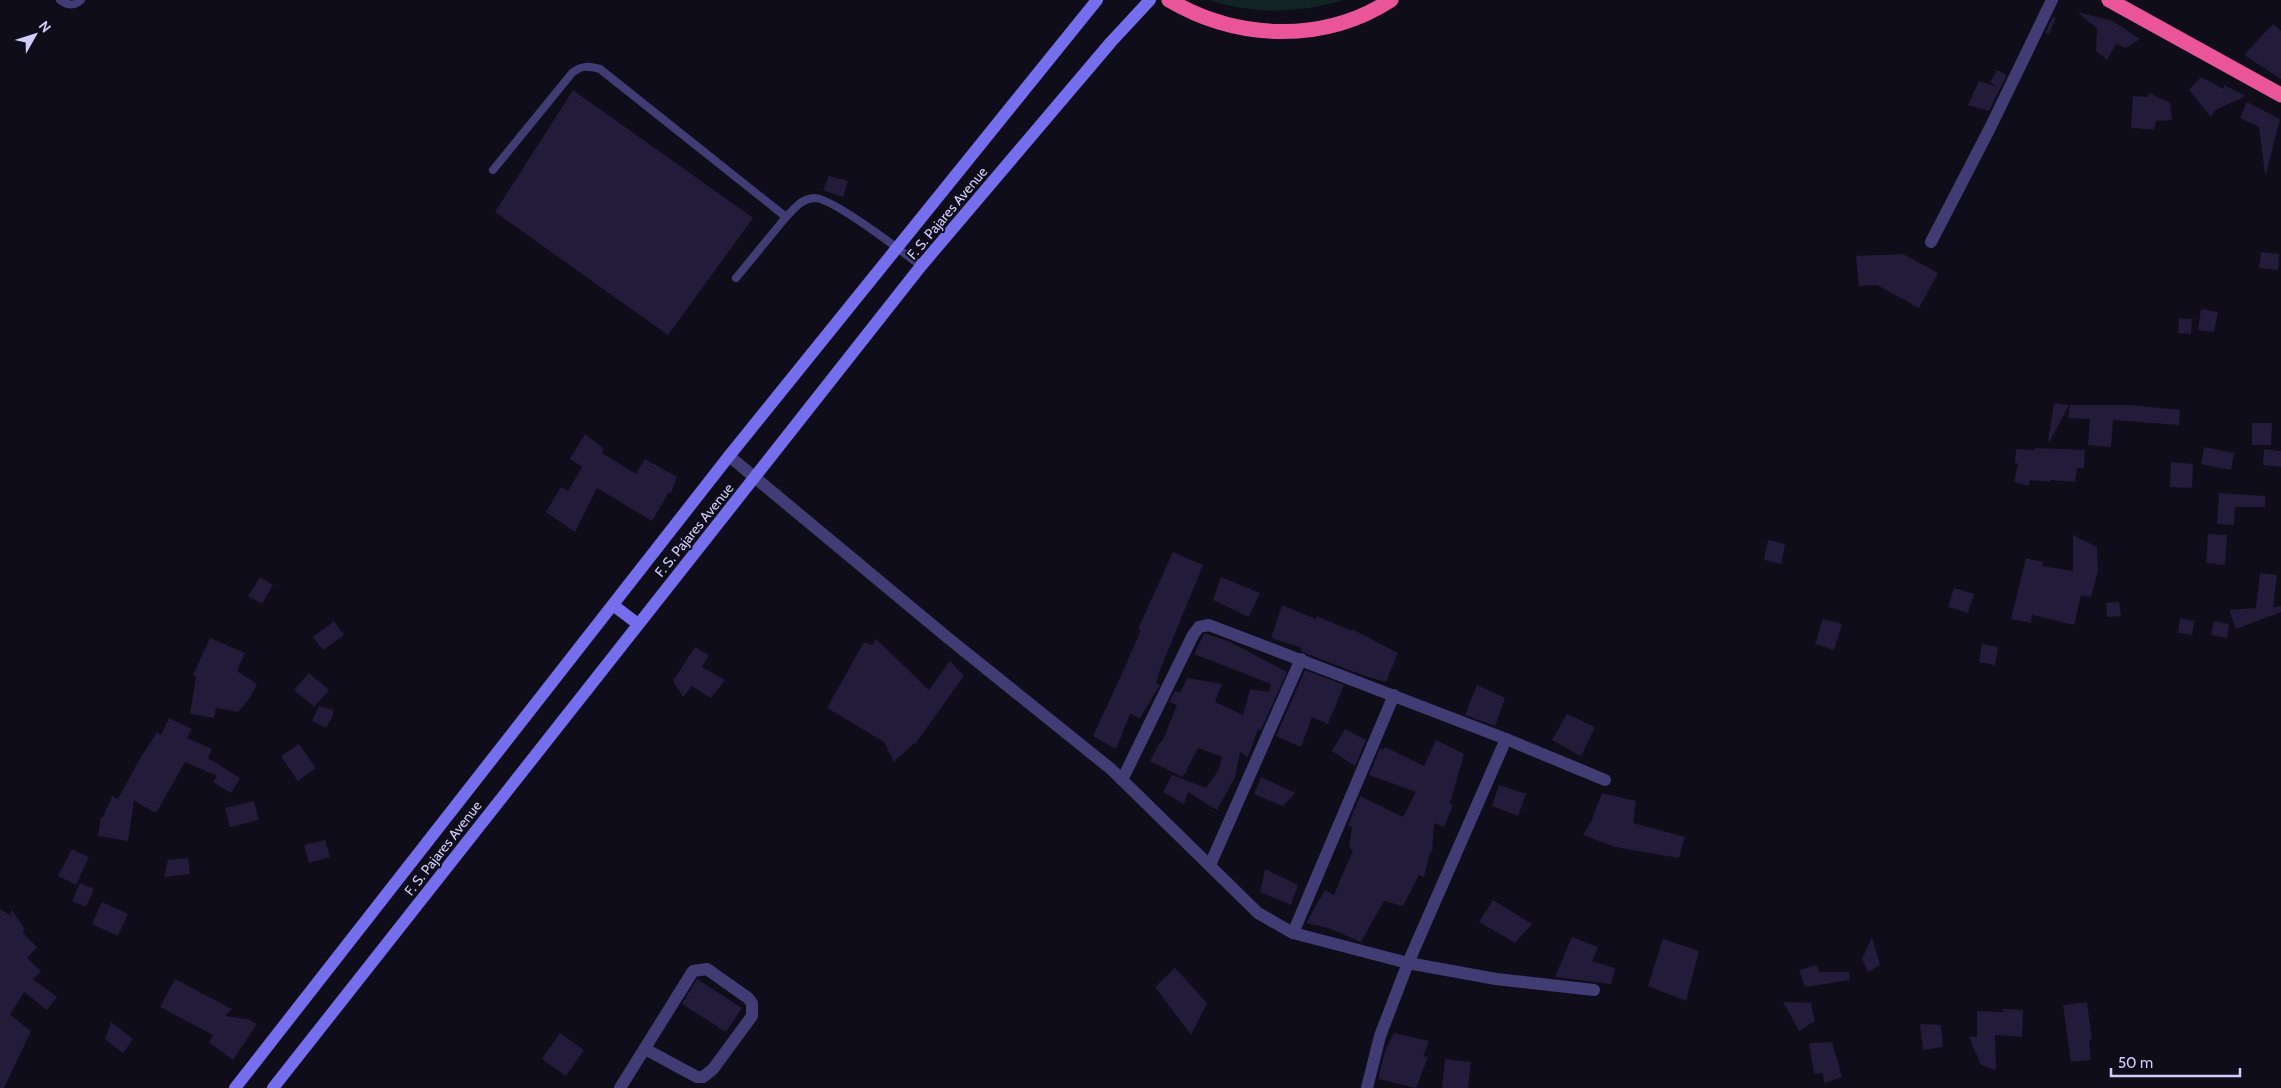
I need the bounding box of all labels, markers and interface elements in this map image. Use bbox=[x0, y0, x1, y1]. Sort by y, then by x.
north arrow bbox=[10, 10, 60, 60]
text: N bbox=[35, 17, 55, 36]
street label: F. S. Pajares Avenue bbox=[903, 163, 991, 263]
street label: F. S. Pajares Avenue bbox=[651, 479, 737, 581]
street label: F. S. Pajares Avenue bbox=[400, 797, 486, 899]
scale bar bbox=[2111, 1046, 2240, 1078]
text: 50 m bbox=[2118, 1054, 2153, 1072]

